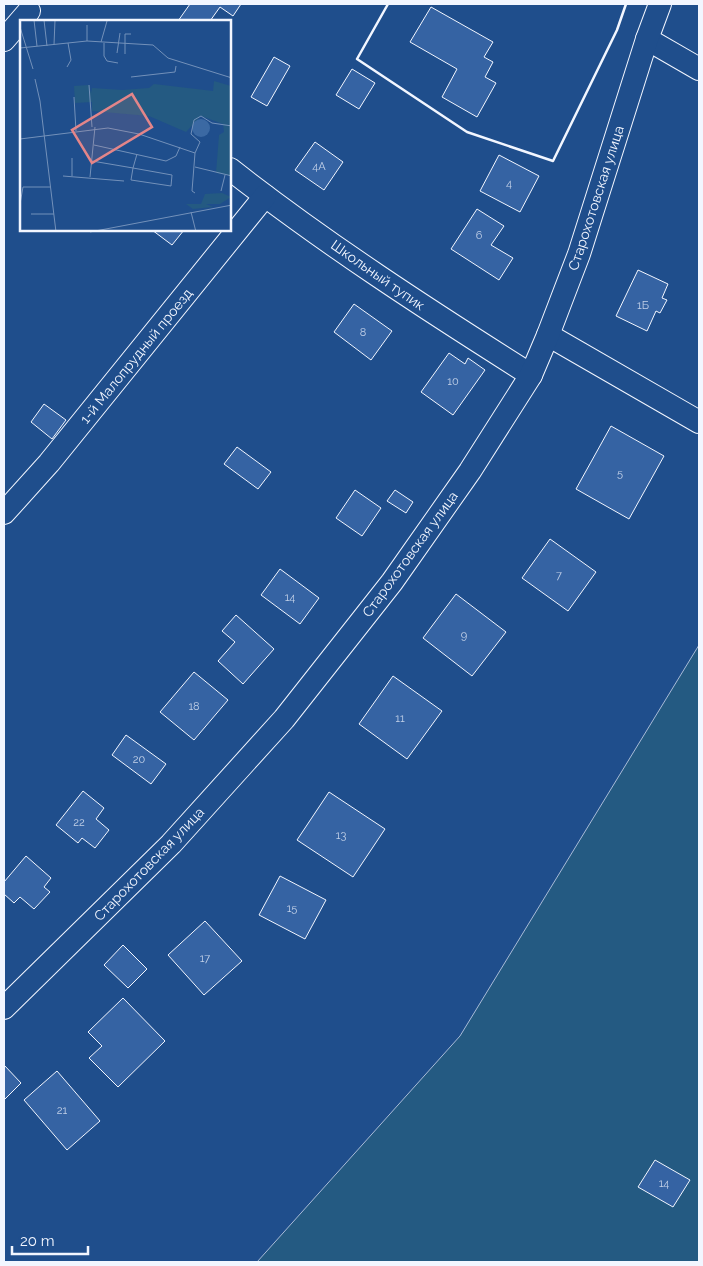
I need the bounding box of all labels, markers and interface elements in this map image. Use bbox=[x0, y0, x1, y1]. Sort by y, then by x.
inset map bbox=[20, 20, 231, 231]
street label: Старохотовская улица bbox=[565, 124, 627, 272]
house number: 4А bbox=[312, 160, 326, 173]
house number: 4 bbox=[506, 177, 512, 190]
house number: 6 bbox=[476, 229, 483, 242]
street label: Школьный тупик bbox=[328, 237, 428, 313]
street label: 1-й Малопрудный проезд bbox=[77, 285, 195, 427]
house number: 1Б bbox=[637, 299, 649, 312]
house number: 8 bbox=[360, 326, 366, 339]
house number: 10 bbox=[447, 375, 459, 388]
house number: 5 bbox=[617, 467, 623, 480]
street label: Старохотовская улица bbox=[359, 488, 461, 620]
house number: 7 bbox=[556, 569, 562, 582]
house number: 14 bbox=[285, 591, 295, 604]
house number: 9 bbox=[461, 629, 467, 642]
house number: 18 bbox=[188, 700, 200, 713]
house number: 11 bbox=[395, 712, 405, 725]
house number: 20 bbox=[133, 753, 145, 766]
street label: Старохотовская улица bbox=[91, 804, 207, 924]
house number: 22 bbox=[73, 816, 85, 829]
house number: 13 bbox=[336, 829, 346, 842]
house number: 15 bbox=[287, 902, 297, 915]
house number: 17 bbox=[200, 952, 210, 965]
house number: 21 bbox=[57, 1104, 68, 1117]
house number: 14 bbox=[659, 1177, 669, 1190]
scale bar bbox=[12, 1224, 89, 1256]
text: 20 m bbox=[20, 1232, 55, 1250]

